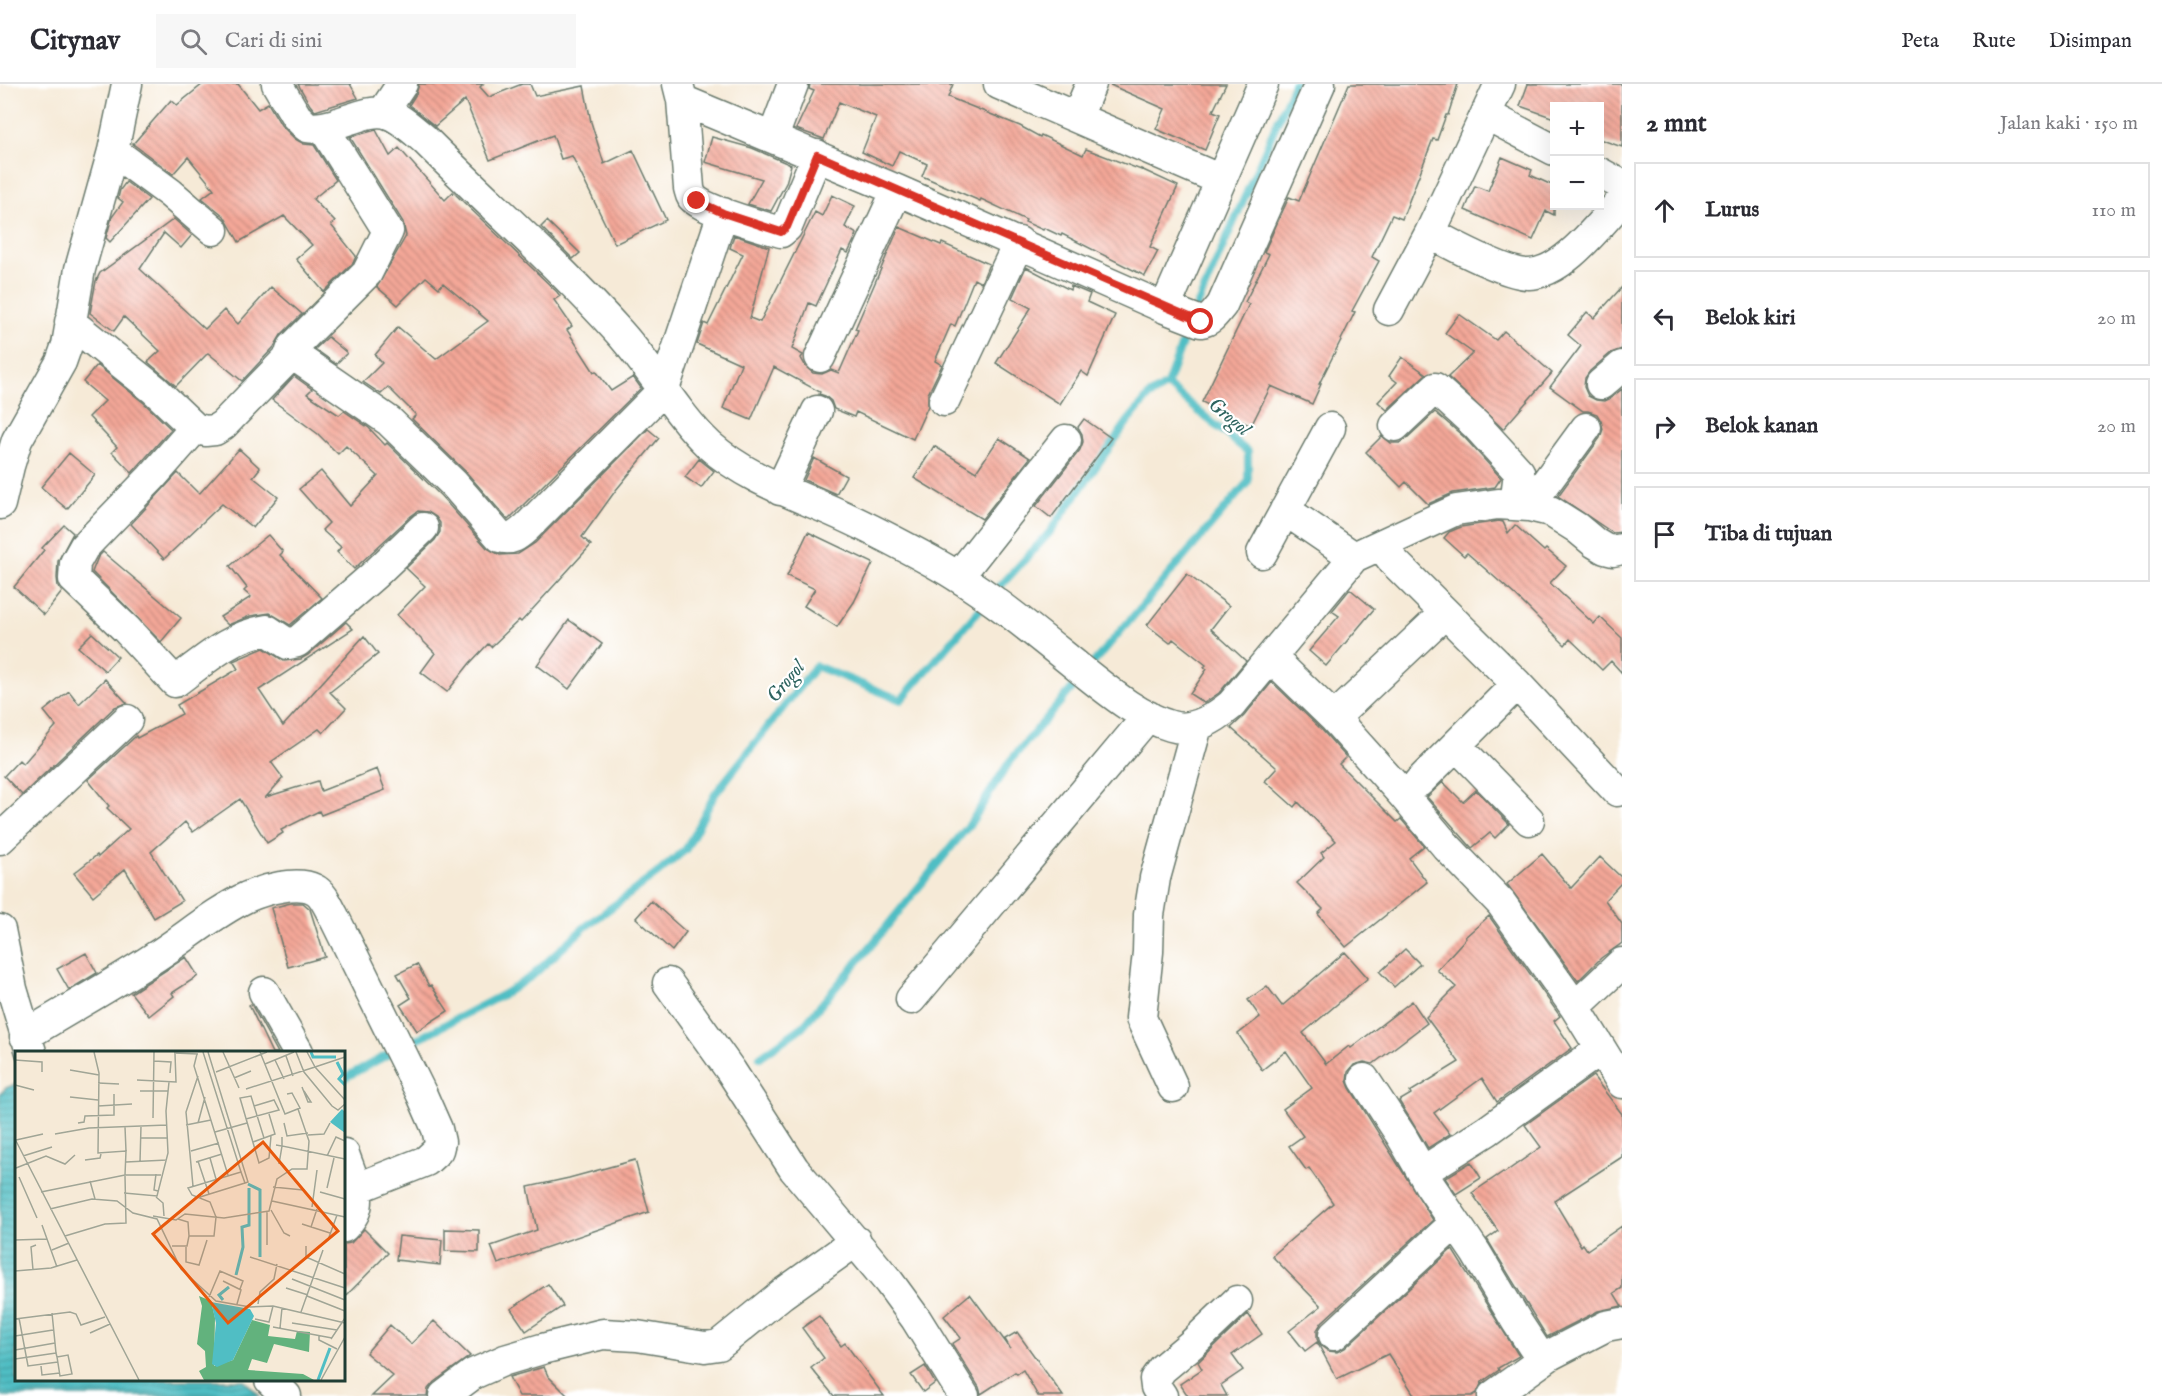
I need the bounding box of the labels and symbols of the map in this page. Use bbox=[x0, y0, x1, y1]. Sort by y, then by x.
route end bbox=[683, 187, 709, 213]
route start bbox=[1187, 308, 1213, 334]
water label: Grogol bbox=[1202, 392, 1257, 444]
water label: Grogol bbox=[761, 654, 813, 709]
inset map bbox=[15, 1051, 345, 1381]

